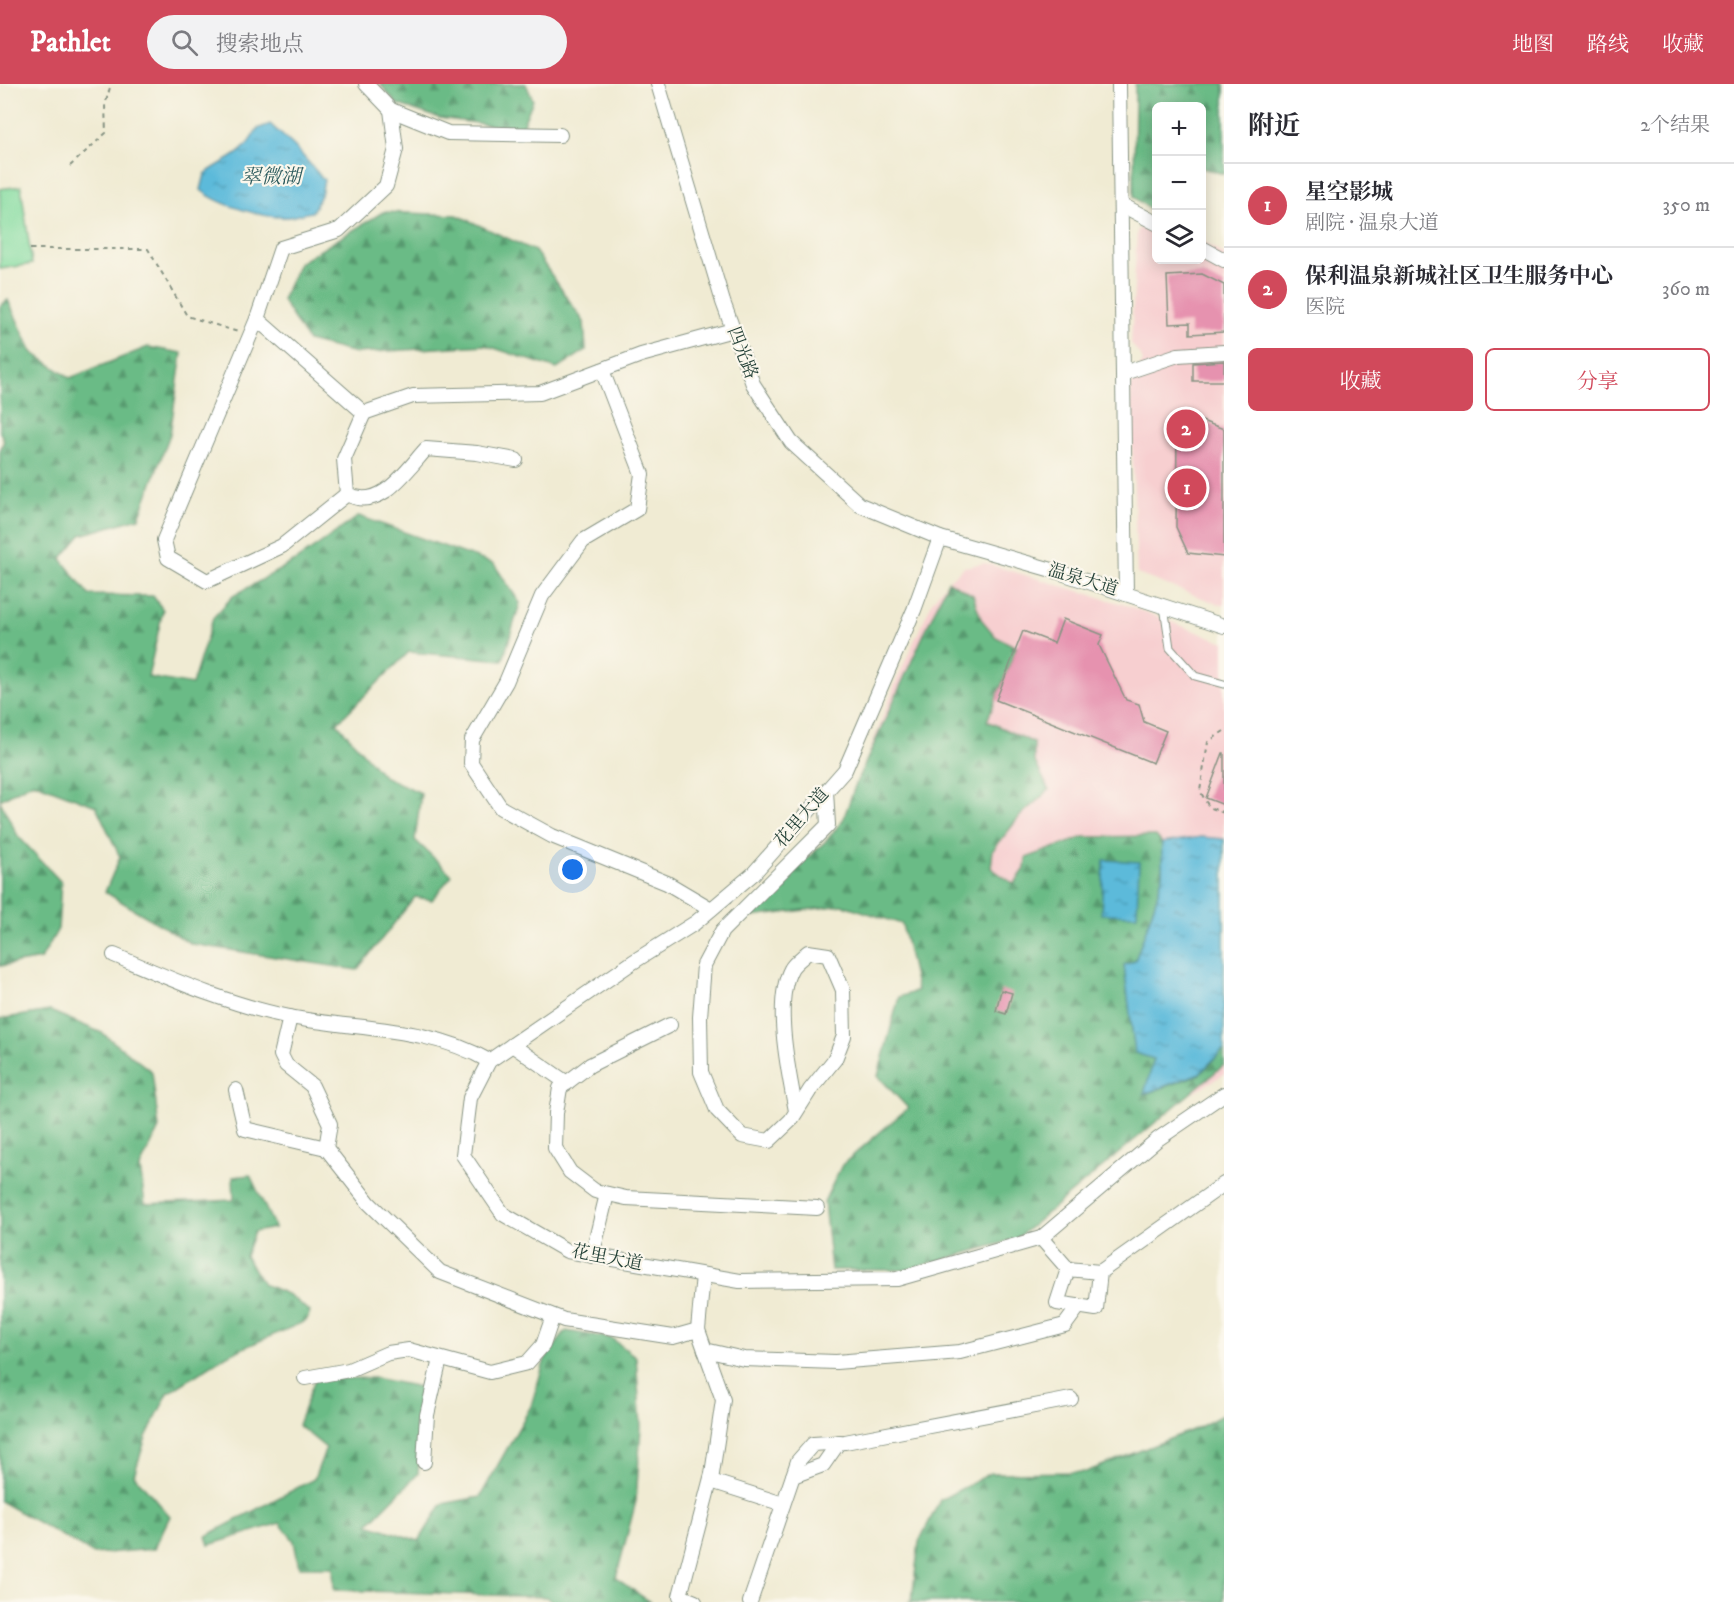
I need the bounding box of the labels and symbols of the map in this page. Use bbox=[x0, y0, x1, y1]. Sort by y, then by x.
water label: 翠微湖 bbox=[241, 165, 304, 190]
street label: 四光路 bbox=[722, 324, 762, 382]
pin: 2 bbox=[1166, 406, 1206, 452]
pin: 1 bbox=[1168, 466, 1206, 510]
street label: 温泉大道 bbox=[1045, 559, 1121, 601]
street label: 花里大道 bbox=[770, 784, 834, 852]
your location bbox=[558, 855, 587, 884]
street label: 花里大道 bbox=[570, 1240, 644, 1276]

